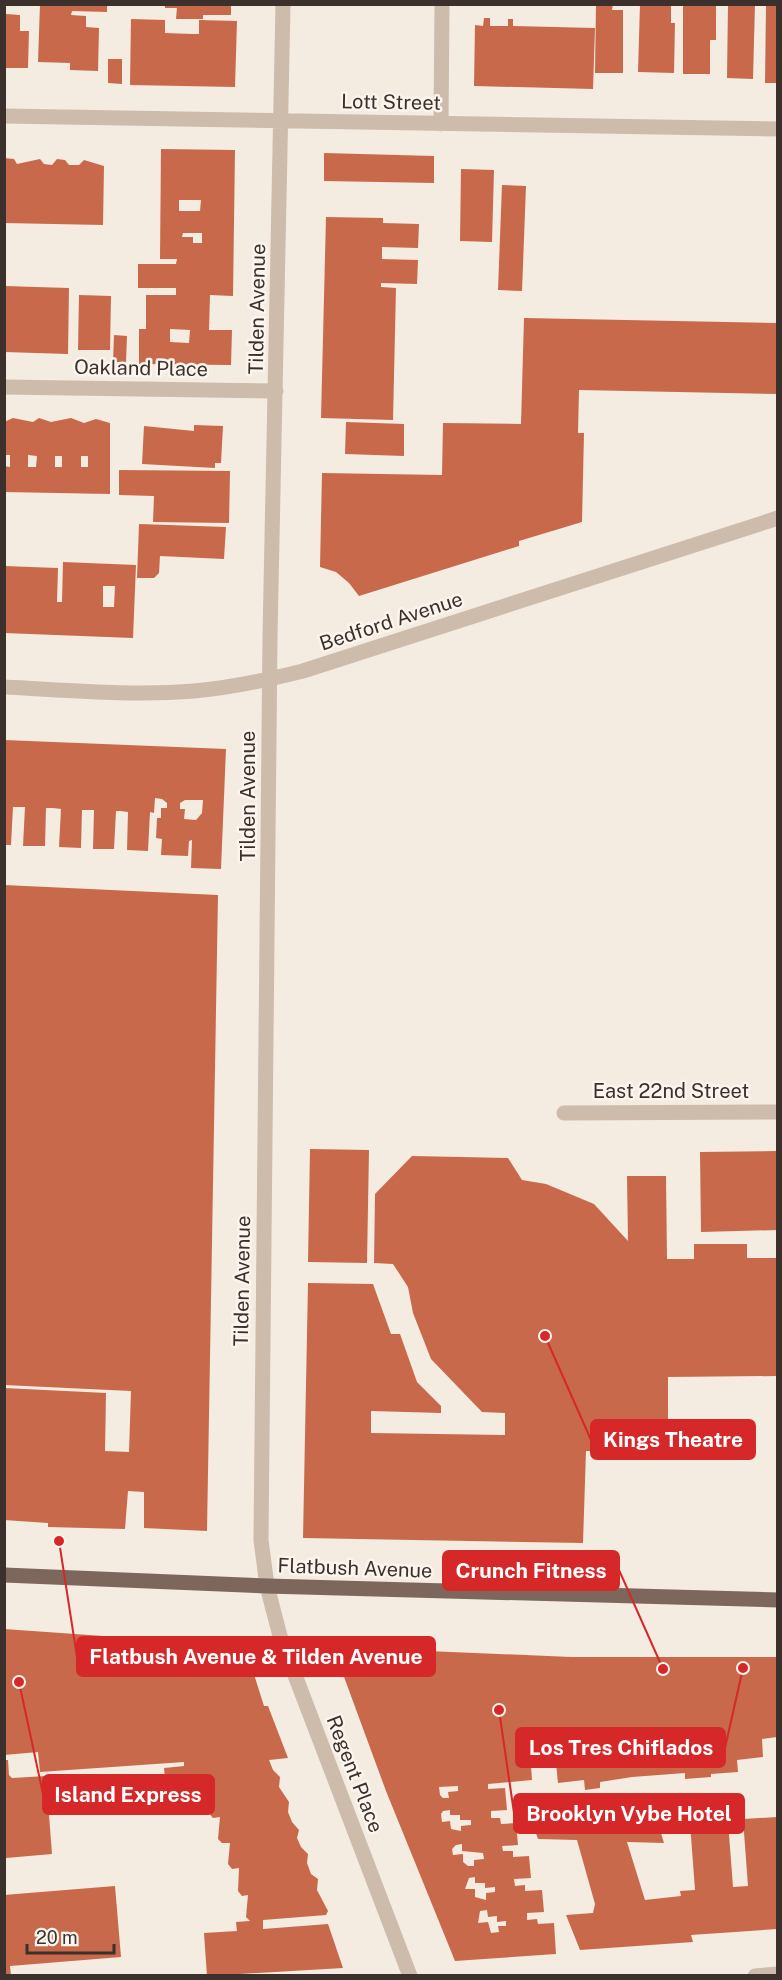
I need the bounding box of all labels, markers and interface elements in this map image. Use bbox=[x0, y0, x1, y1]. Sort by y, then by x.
street label: Lott Street bbox=[341, 89, 441, 115]
street label: Tilden Avenue bbox=[244, 243, 270, 375]
street label: Oakland Place bbox=[74, 355, 208, 381]
street label: Bedford Avenue bbox=[316, 587, 466, 655]
street label: Tilden Avenue bbox=[236, 731, 260, 861]
street label: East 22nd Street bbox=[593, 1079, 749, 1103]
street label: Tilden Avenue bbox=[229, 1215, 255, 1347]
callout: Kings Theatre bbox=[591, 1420, 755, 1459]
text: Kings Theatre bbox=[603, 1427, 743, 1452]
callout: Crunch Fitness bbox=[443, 1551, 619, 1590]
street label: Flatbush Avenue bbox=[277, 1553, 433, 1583]
text: Crunch Fitness bbox=[455, 1558, 607, 1583]
callout: Flatbush Avenue & Tilden Avenue bbox=[77, 1637, 435, 1676]
text: Flatbush Avenue & Tilden Avenue bbox=[89, 1644, 423, 1669]
street label: Regent Place bbox=[322, 1712, 388, 1836]
callout: Los Tres Chiflados bbox=[516, 1728, 725, 1767]
text: Los Tres Chiflados bbox=[529, 1735, 713, 1760]
callout: Island Express bbox=[43, 1775, 214, 1814]
text: Island Express bbox=[54, 1782, 202, 1807]
callout: Brooklyn Vybe Hotel bbox=[514, 1794, 744, 1833]
text: Brooklyn Vybe Hotel bbox=[526, 1801, 732, 1826]
scale bar bbox=[27, 1917, 114, 1955]
text: 20 m bbox=[36, 1927, 78, 1948]

